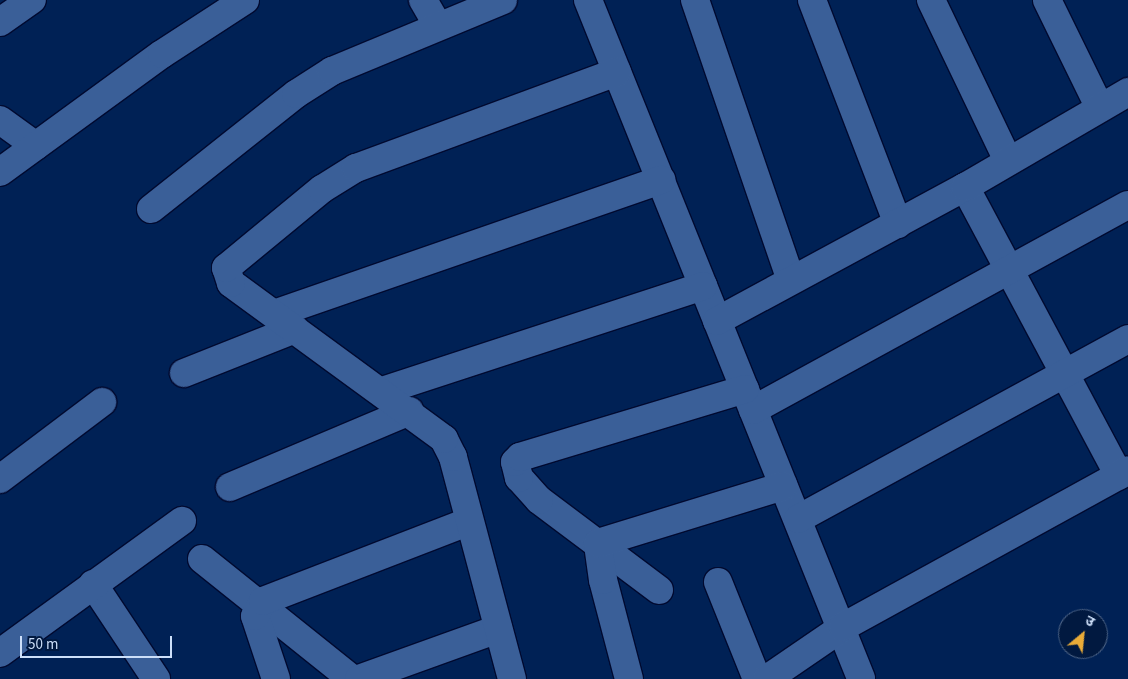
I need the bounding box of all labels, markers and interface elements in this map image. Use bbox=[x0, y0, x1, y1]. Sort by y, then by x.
north arrow bbox=[1058, 609, 1108, 659]
text: उ bbox=[1081, 611, 1098, 632]
scale bar bbox=[22, 626, 175, 658]
text: 50 m bbox=[28, 634, 58, 655]

